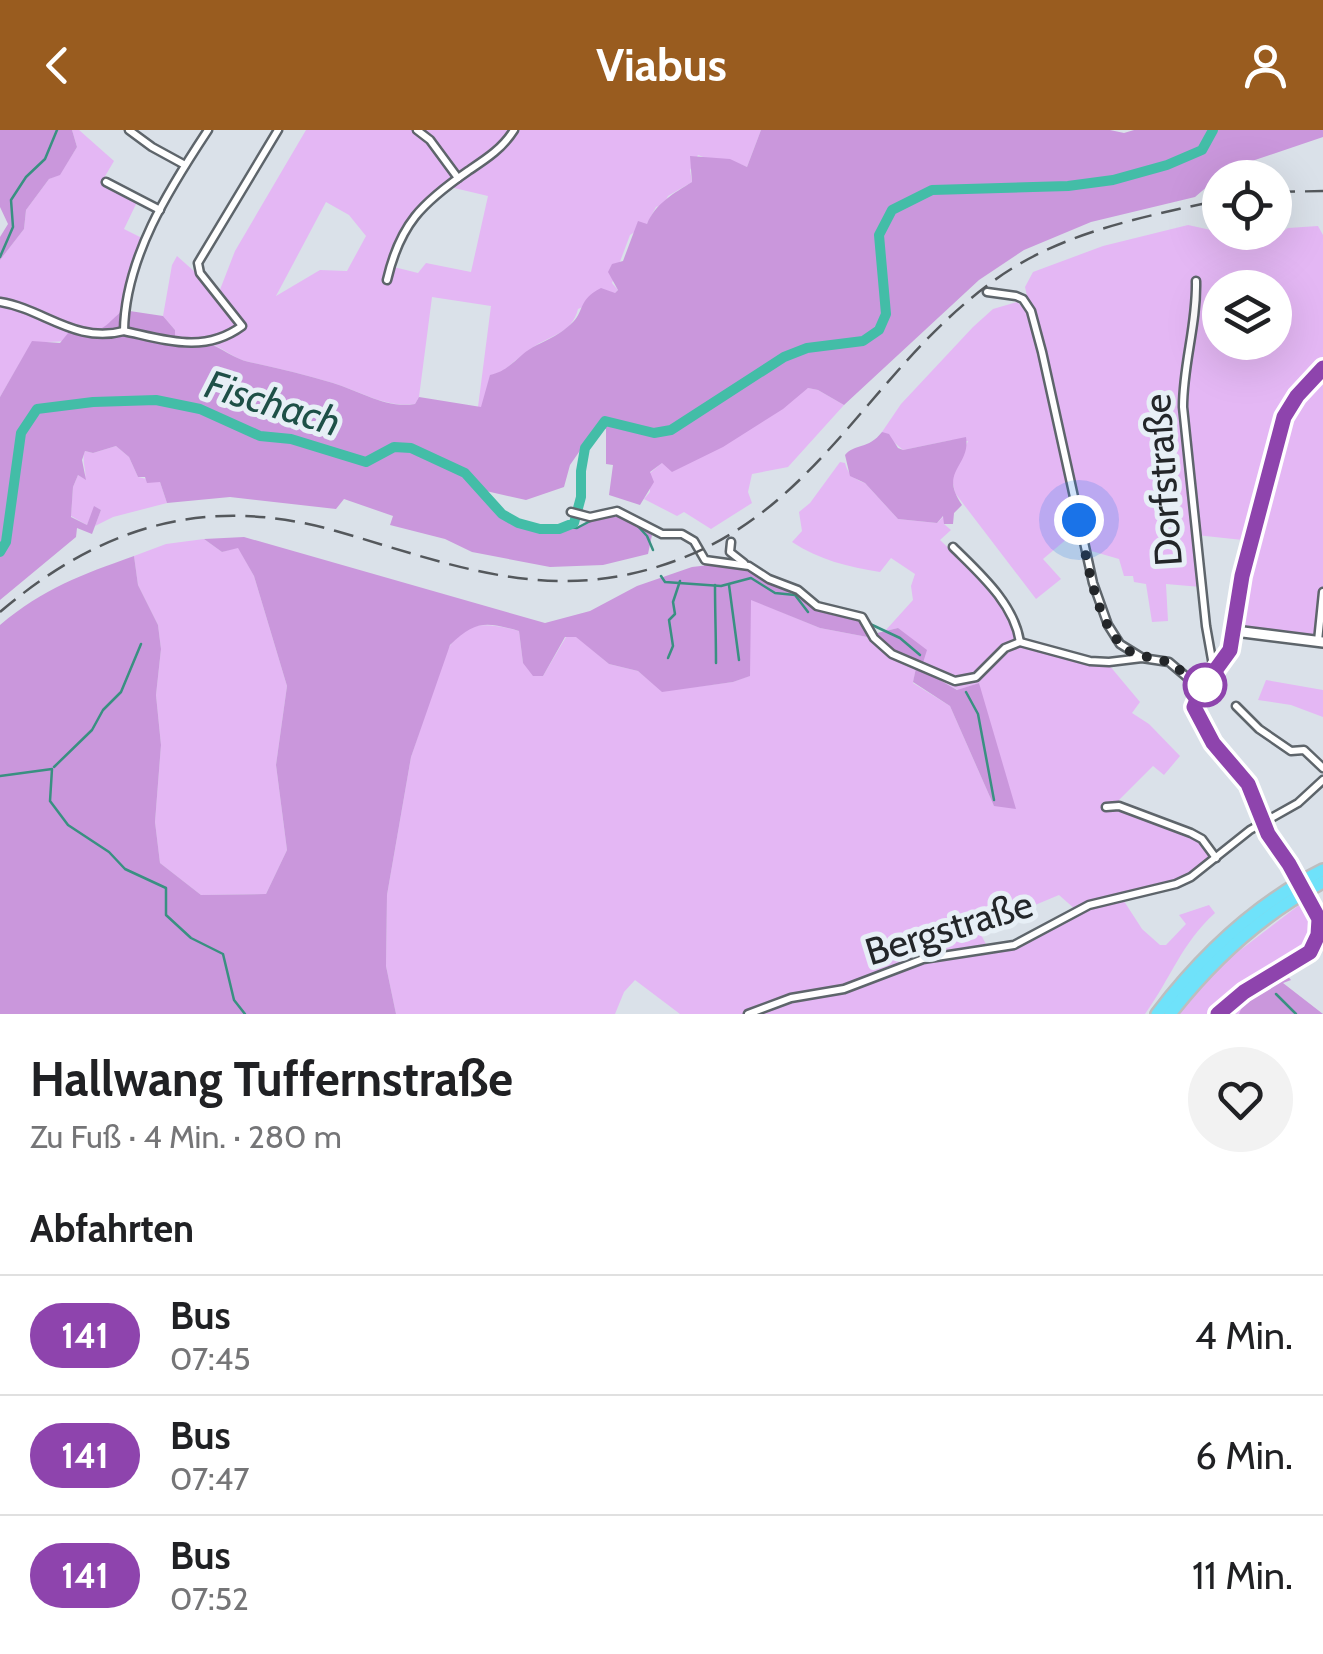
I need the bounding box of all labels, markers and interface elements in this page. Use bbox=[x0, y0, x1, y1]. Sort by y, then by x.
icon: back bbox=[30, 38, 85, 93]
text: Viabus bbox=[596, 38, 727, 92]
icon: person bbox=[1238, 38, 1293, 93]
map controls bbox=[1202, 160, 1292, 360]
button: locate bbox=[1202, 160, 1292, 250]
button: layers bbox=[1202, 270, 1292, 360]
water label: Fischach bbox=[200, 359, 347, 446]
street label: Dorfstraße bbox=[1133, 392, 1192, 568]
your location bbox=[1054, 495, 1104, 545]
unlabelled marker bbox=[1184, 664, 1226, 706]
street label: Bergstraße bbox=[859, 880, 1038, 975]
button: heart bbox=[1188, 1047, 1293, 1152]
text: Hallwang Tuffernstraße bbox=[30, 1050, 513, 1108]
text: Zu Fuß · 4 Min. · 280 m bbox=[30, 1117, 342, 1156]
text: Abfahrten bbox=[30, 1205, 194, 1252]
text: Bus bbox=[170, 1292, 231, 1339]
text: 4 Min. bbox=[1195, 1312, 1293, 1359]
text: 141 bbox=[61, 1314, 109, 1357]
text: 07:45 bbox=[170, 1339, 251, 1378]
text: Bus bbox=[170, 1412, 231, 1459]
text: 6 Min. bbox=[1195, 1432, 1293, 1479]
text: 141 bbox=[61, 1434, 109, 1477]
text: 07:47 bbox=[170, 1459, 249, 1498]
text: Bus bbox=[170, 1532, 231, 1579]
text: 11 Min. bbox=[1192, 1552, 1293, 1599]
text: 141 bbox=[61, 1554, 109, 1597]
text: 07:52 bbox=[170, 1579, 249, 1618]

